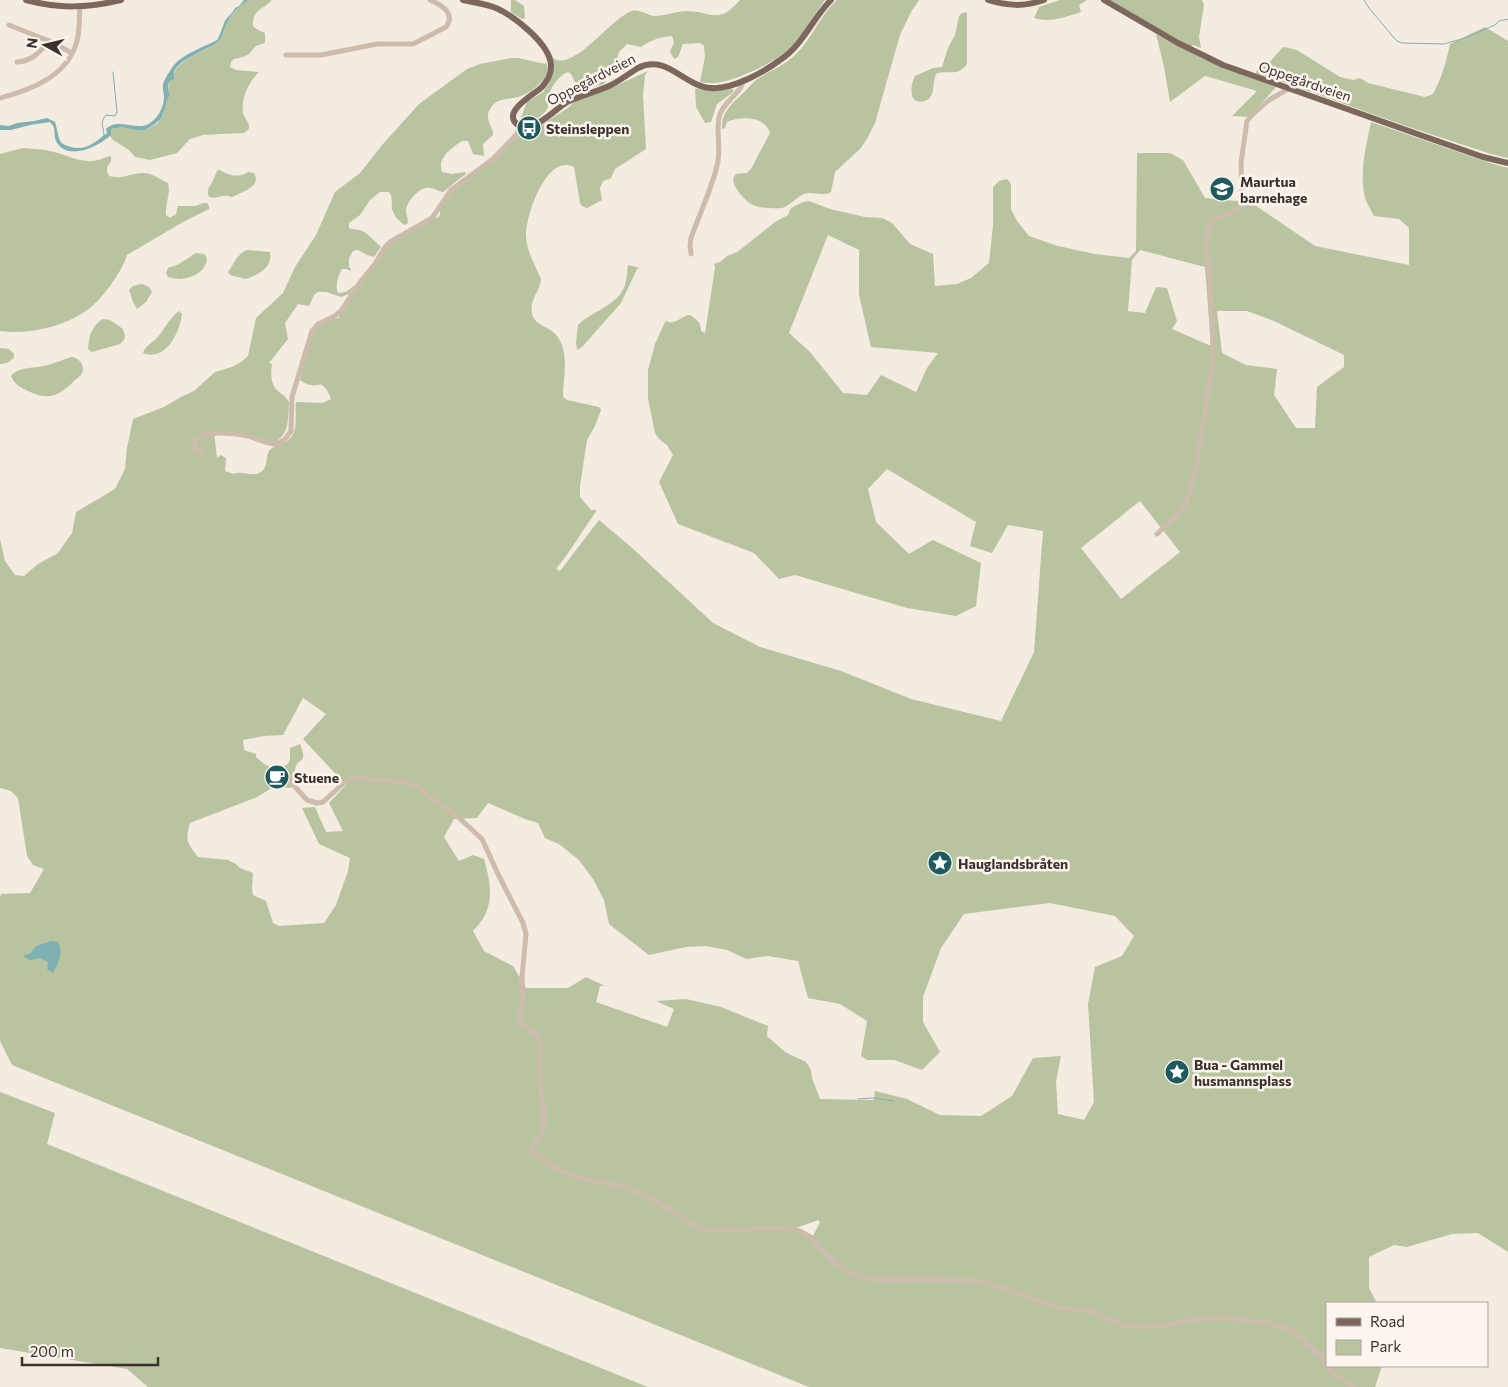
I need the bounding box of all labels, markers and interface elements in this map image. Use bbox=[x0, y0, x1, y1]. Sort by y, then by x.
north arrow bbox=[20, 20, 70, 70]
text: N bbox=[22, 37, 41, 50]
street label: Oppegårdveien bbox=[544, 49, 638, 109]
street label: Oppegårdveien bbox=[1256, 57, 1354, 105]
bus stop icon: Steinsleppen bbox=[516, 115, 542, 141]
place label: Steinsleppen bbox=[546, 120, 629, 137]
place label: Maurtua barnehage bbox=[1240, 173, 1307, 206]
school or university icon: Maurtua barnehage bbox=[1209, 176, 1235, 202]
cafe icon: Stuene bbox=[264, 764, 290, 790]
place label: Stuene bbox=[294, 769, 339, 786]
place icon: Hauglandsbråten bbox=[927, 850, 953, 876]
place label: Hauglandsbråten bbox=[958, 855, 1068, 872]
place label: Bua - Gammel husmannsplass bbox=[1194, 1056, 1292, 1089]
place icon: Bua - Gammel husmannsplass bbox=[1164, 1059, 1190, 1085]
legend bbox=[1326, 1302, 1488, 1367]
text: Road bbox=[1370, 1312, 1405, 1330]
scale bar bbox=[22, 1334, 159, 1366]
text: Park bbox=[1370, 1337, 1401, 1355]
text: 200 m bbox=[30, 1342, 74, 1360]

